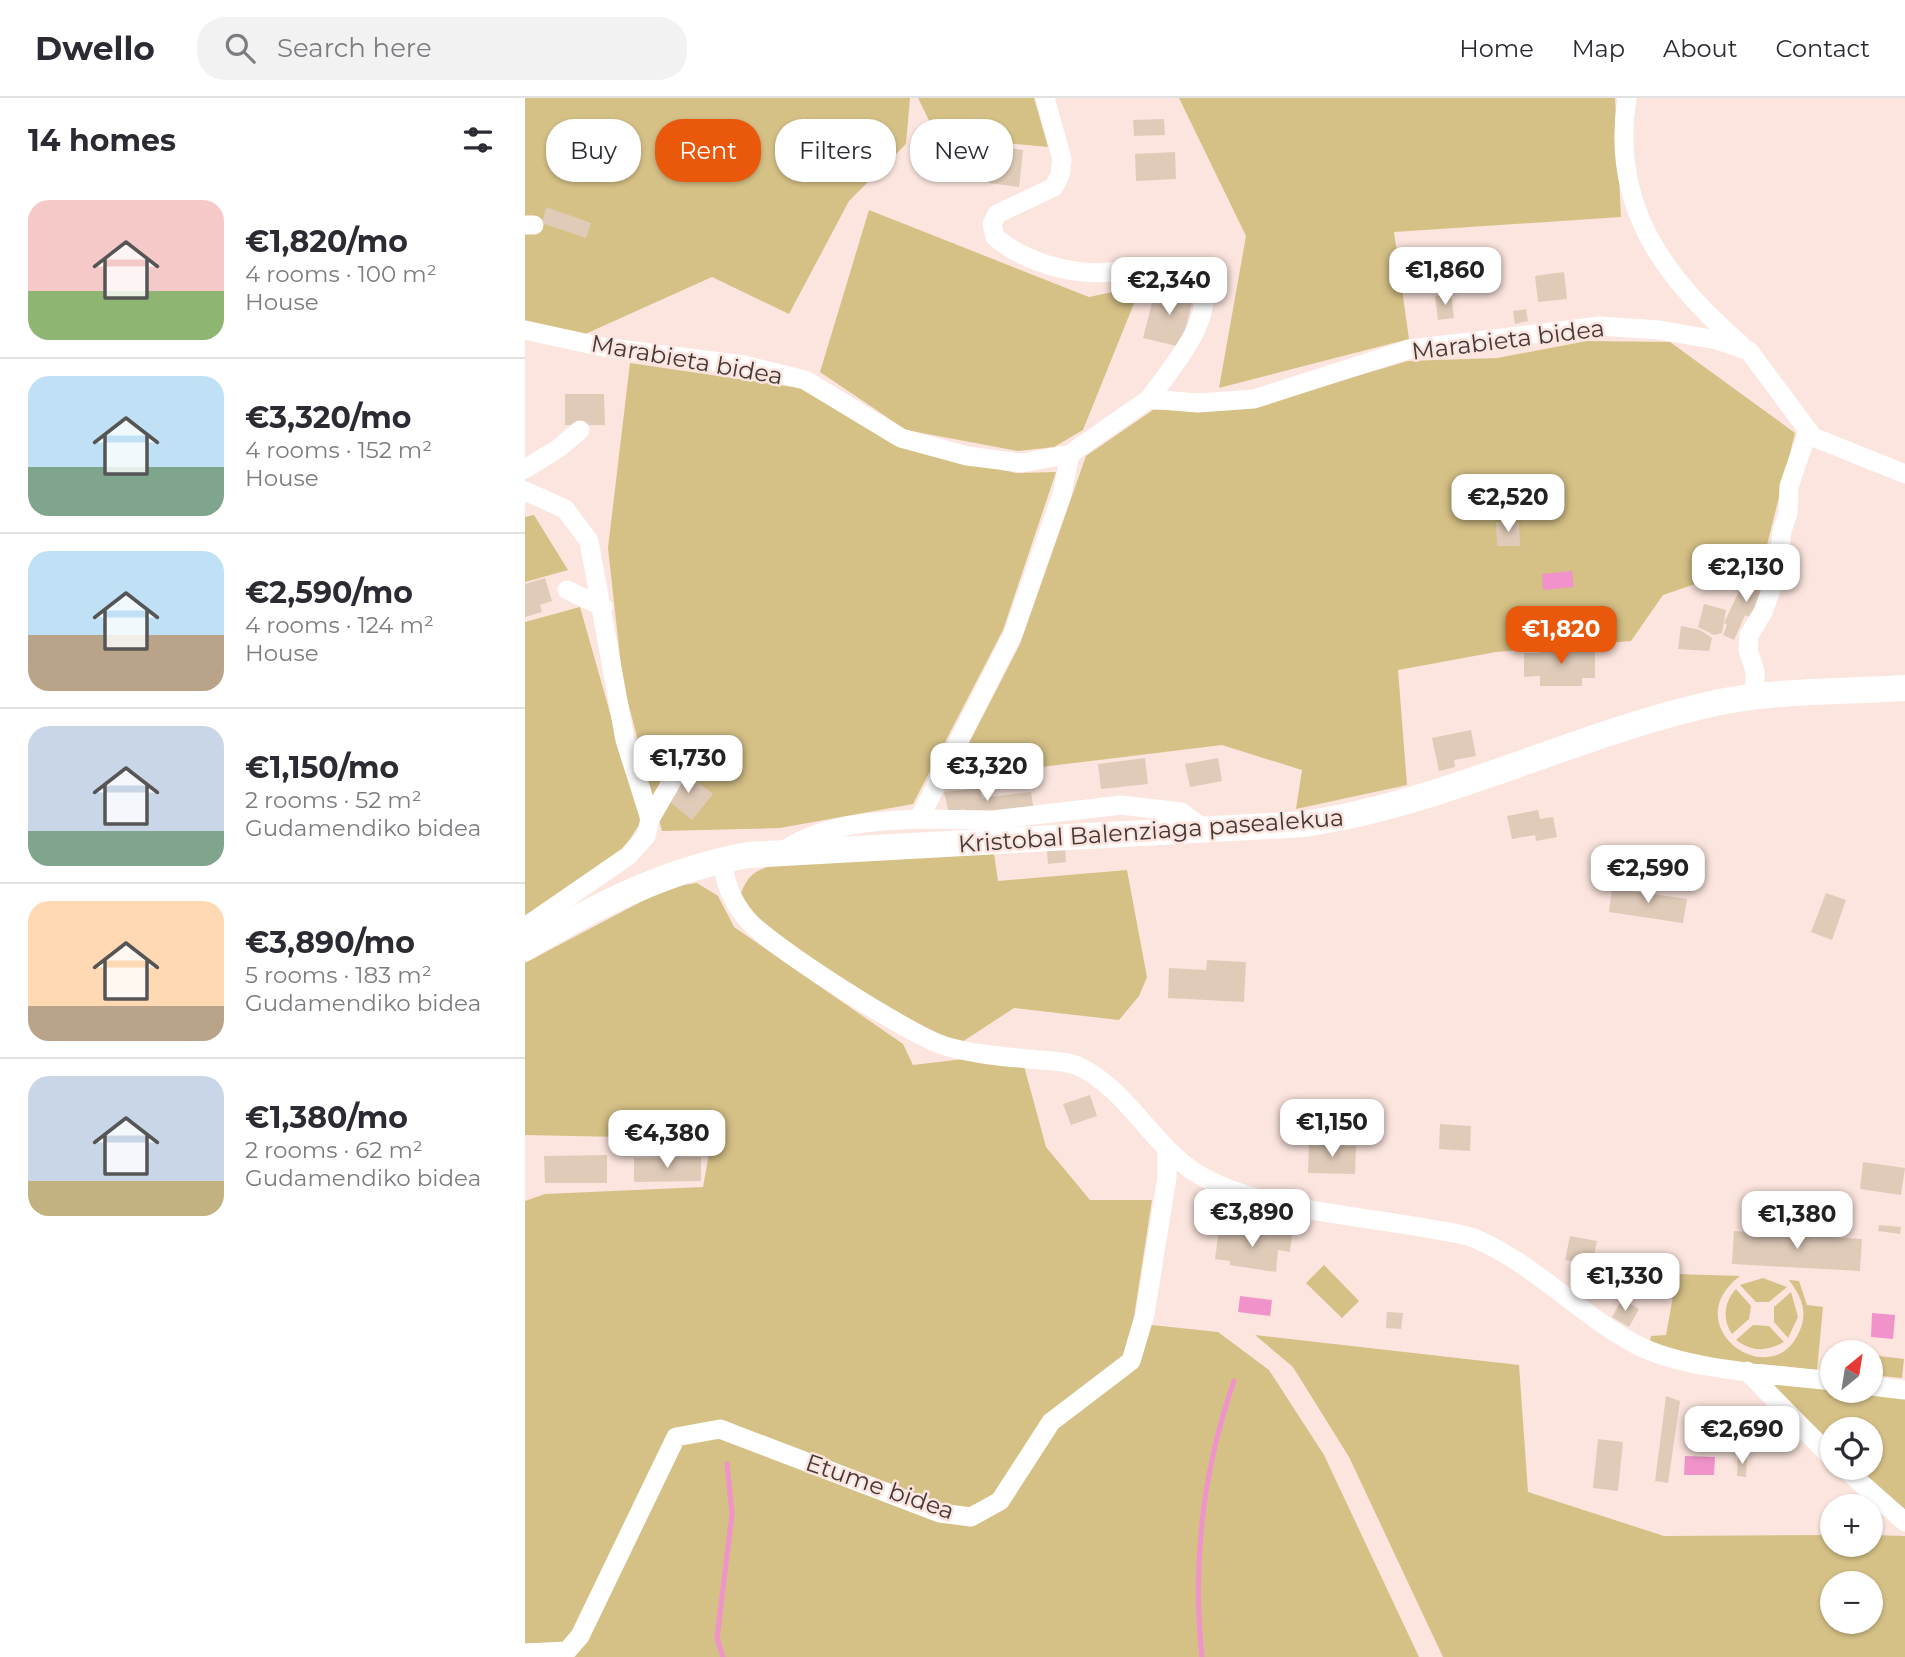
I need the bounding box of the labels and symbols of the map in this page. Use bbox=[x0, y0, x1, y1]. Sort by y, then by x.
pin: €1,860 bbox=[1388, 248, 1502, 307]
pin: €2,340 bbox=[1112, 258, 1226, 317]
street label: Marabieta bidea bbox=[1410, 313, 1606, 366]
street label: Marabieta bidea bbox=[589, 328, 785, 391]
pin: €2,520 bbox=[1451, 474, 1565, 534]
pin: €2,130 bbox=[1689, 545, 1803, 604]
pin: €1,820 bbox=[1504, 606, 1618, 666]
pin: €1,730 bbox=[631, 736, 745, 795]
pin: €3,320 bbox=[930, 744, 1044, 803]
street label: Kristobal Balenziaga pasealekua bbox=[957, 803, 1345, 858]
pin: €2,590 bbox=[1591, 846, 1705, 905]
pin: €1,150 bbox=[1275, 1100, 1389, 1159]
pin: €4,380 bbox=[610, 1110, 724, 1170]
pin: €3,890 bbox=[1195, 1190, 1309, 1249]
pin: €1,380 bbox=[1740, 1192, 1854, 1251]
pin: €1,330 bbox=[1568, 1254, 1682, 1313]
north arrow bbox=[1820, 1340, 1883, 1404]
pin: €2,690 bbox=[1685, 1406, 1799, 1466]
street label: Etume bidea bbox=[802, 1448, 958, 1525]

